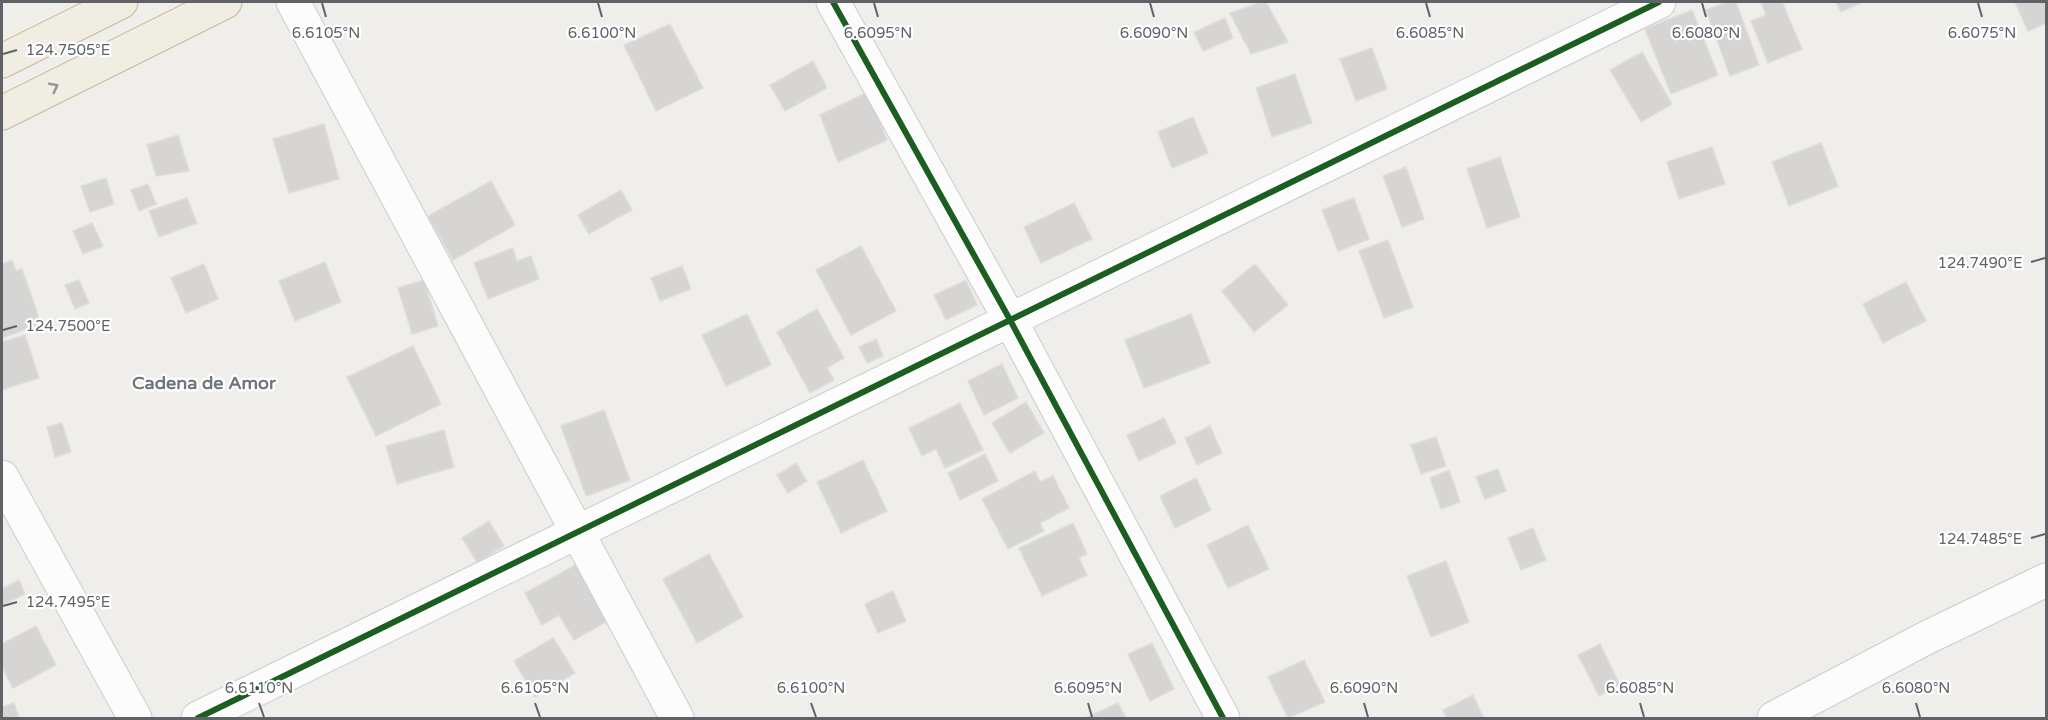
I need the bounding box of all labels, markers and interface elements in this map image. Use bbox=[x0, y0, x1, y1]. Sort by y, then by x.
text: 6.6105°N bbox=[292, 24, 360, 42]
text: 6.6100°N bbox=[568, 24, 636, 42]
text: 6.6095°N bbox=[844, 24, 912, 42]
text: 6.6090°N bbox=[1120, 24, 1188, 42]
text: 6.6085°N bbox=[1396, 24, 1464, 42]
text: 6.6080°N bbox=[1672, 24, 1740, 42]
text: 6.6075°N bbox=[1948, 24, 2016, 42]
text: 124.7505°E bbox=[26, 41, 110, 59]
one-way arrow bbox=[47, 83, 58, 94]
text: 124.7490°E bbox=[1938, 254, 2022, 272]
text: 124.7500°E bbox=[26, 317, 110, 335]
district label: Cadena de Amor bbox=[132, 372, 277, 394]
text: 124.7485°E bbox=[1938, 530, 2022, 548]
text: 124.7495°E bbox=[26, 593, 110, 611]
text: 6.6110°N bbox=[225, 679, 293, 697]
text: 6.6105°N bbox=[501, 679, 569, 697]
text: 6.6100°N bbox=[777, 679, 845, 697]
text: 6.6095°N bbox=[1054, 679, 1122, 697]
text: 6.6090°N bbox=[1330, 679, 1398, 697]
text: 6.6085°N bbox=[1606, 679, 1674, 697]
text: 6.6080°N bbox=[1882, 679, 1950, 697]

